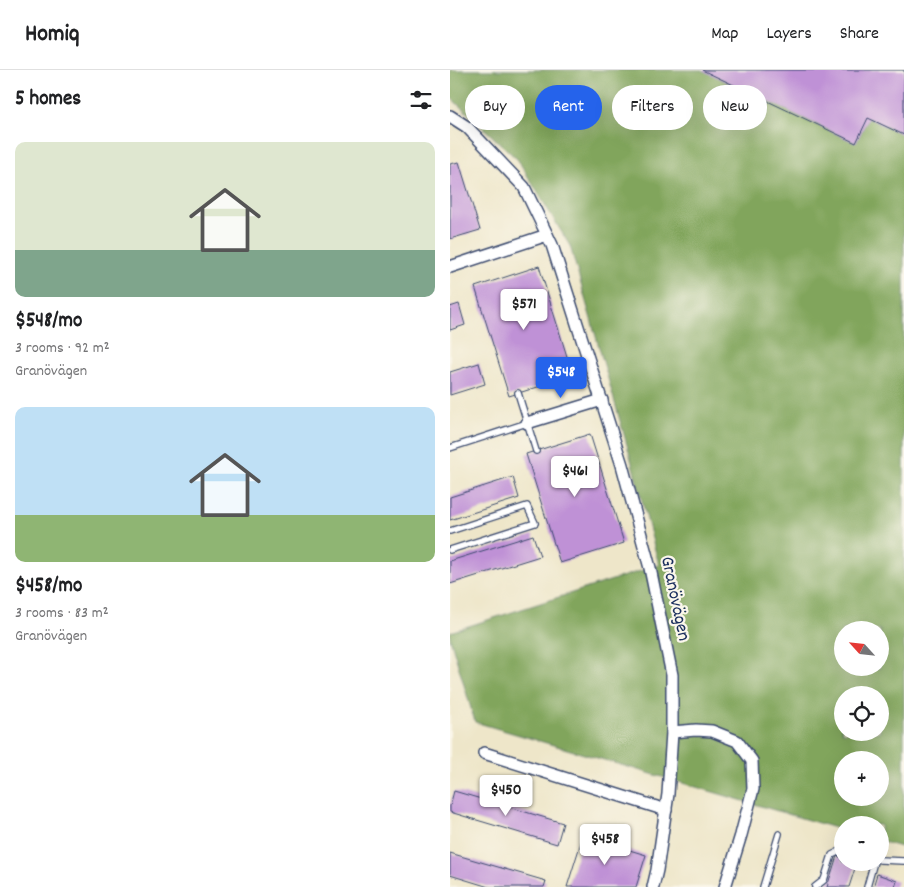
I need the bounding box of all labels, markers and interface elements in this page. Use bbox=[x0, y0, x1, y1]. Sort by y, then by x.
text: Homiq bbox=[25, 18, 80, 52]
text: Map bbox=[711, 22, 738, 47]
text: Layers bbox=[766, 22, 812, 47]
text: Share bbox=[840, 22, 879, 47]
text: 5 homes bbox=[15, 85, 81, 115]
chip: Buy bbox=[465, 85, 525, 130]
chip: Rent bbox=[535, 85, 602, 130]
chip: Filters bbox=[612, 85, 693, 130]
chip: New bbox=[703, 85, 767, 130]
icon: filters bbox=[407, 86, 435, 114]
icon: home bbox=[180, 175, 270, 265]
pin: $571 bbox=[494, 288, 554, 331]
text: $571 bbox=[511, 293, 537, 316]
text: $548/mo bbox=[15, 307, 82, 337]
text: 3 rooms · 92 m² bbox=[15, 337, 109, 360]
pin: $548 bbox=[531, 356, 591, 399]
text: Granövägen bbox=[15, 360, 87, 383]
text: $548 bbox=[547, 361, 575, 384]
icon: home bbox=[180, 440, 270, 530]
pin: $461 bbox=[545, 456, 605, 498]
text: $461 bbox=[562, 460, 588, 483]
street label: Granövägen bbox=[652, 554, 696, 644]
text: $458/mo bbox=[15, 572, 82, 602]
text: 3 rooms · 83 m² bbox=[15, 602, 109, 625]
north arrow bbox=[834, 621, 889, 676]
map controls bbox=[834, 621, 889, 871]
text: Granövägen bbox=[15, 625, 87, 648]
button: locate bbox=[834, 686, 889, 741]
button: + bbox=[834, 751, 889, 806]
pin: $450 bbox=[476, 774, 536, 817]
text: $450 bbox=[491, 779, 521, 802]
button: − bbox=[834, 816, 889, 871]
pin: $458 bbox=[575, 824, 635, 866]
text: $458 bbox=[591, 828, 619, 851]

